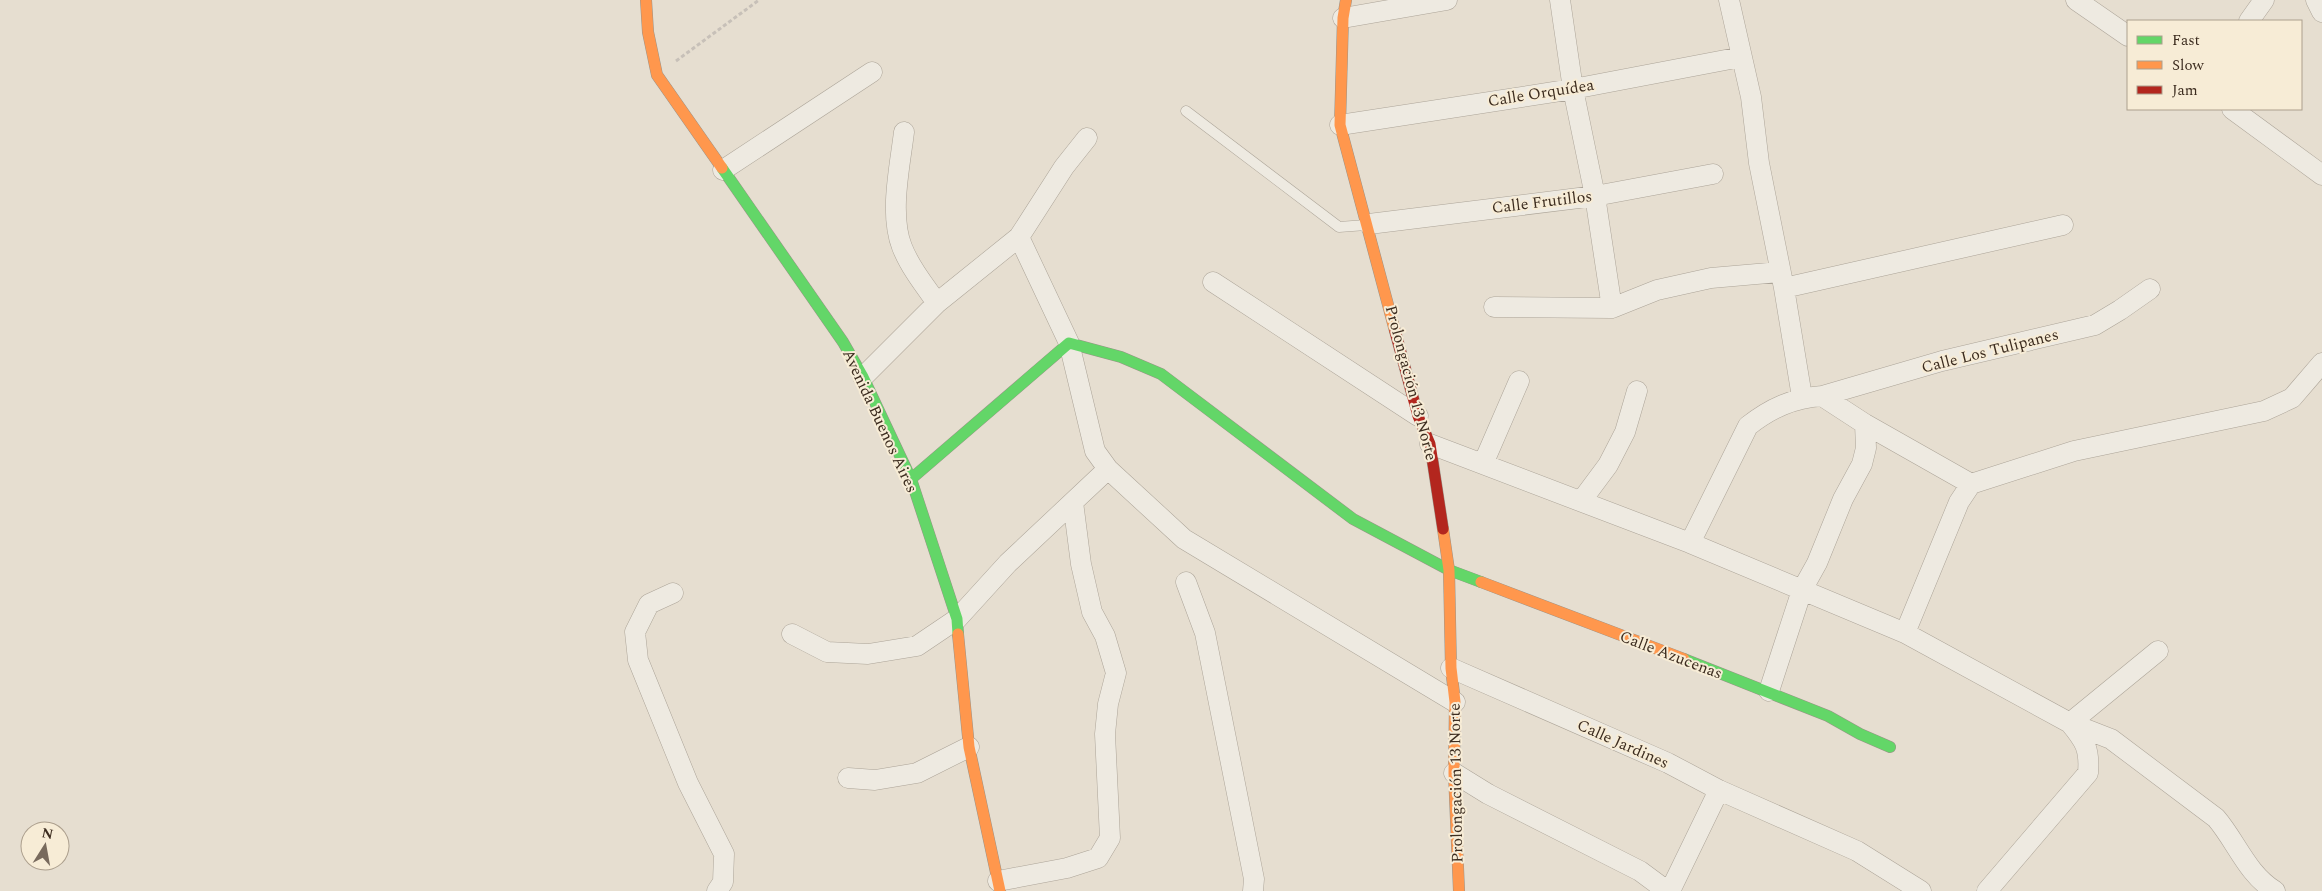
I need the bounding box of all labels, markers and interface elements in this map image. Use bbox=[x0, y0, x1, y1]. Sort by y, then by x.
legend bbox=[2127, 20, 2302, 110]
text: Fast bbox=[2172, 29, 2200, 52]
text: Slow bbox=[2172, 54, 2204, 77]
street label: Calle Orquídea bbox=[1486, 73, 1596, 113]
text: Jam bbox=[2172, 79, 2198, 102]
street label: Calle Frutillos bbox=[1490, 184, 1594, 220]
street label: Prolongación 13 Norte bbox=[1379, 303, 1443, 463]
street label: Calle Los Tulipanes bbox=[1919, 322, 2061, 380]
street label: Avenida Buenos Aires bbox=[836, 345, 924, 497]
street label: Calle Azucenas bbox=[1616, 624, 1726, 686]
street label: Prolongación 13 Norte bbox=[1443, 703, 1469, 863]
street label: Calle Jardines bbox=[1573, 713, 1673, 775]
north arrow bbox=[20, 821, 70, 871]
text: N bbox=[40, 822, 55, 845]

